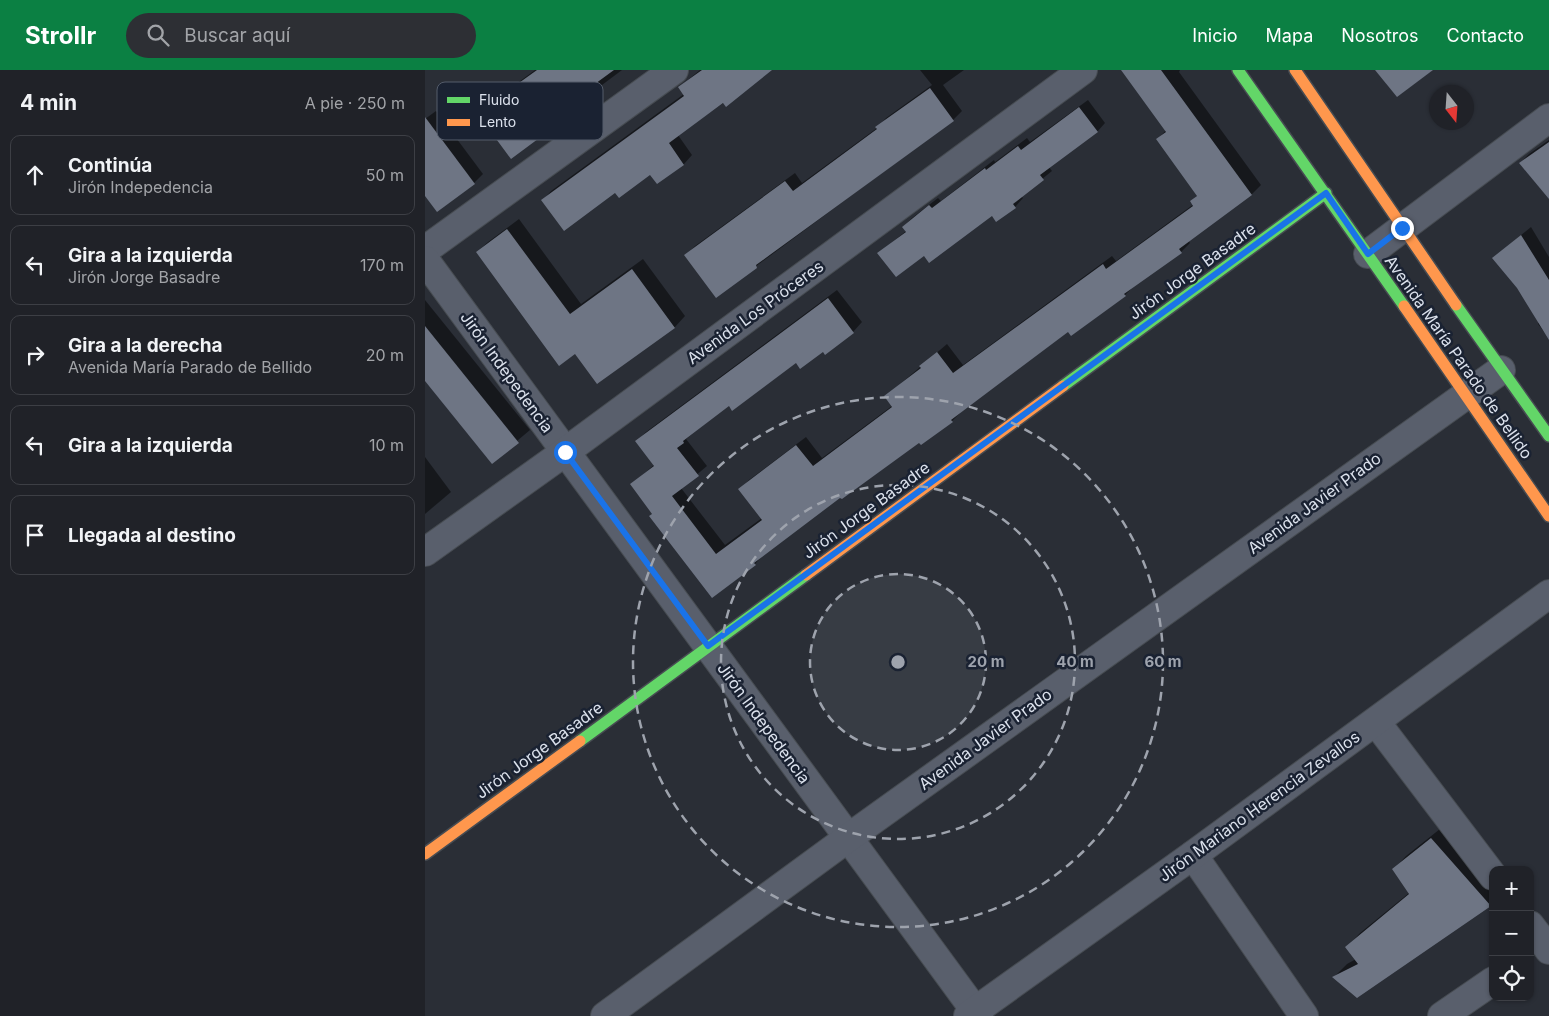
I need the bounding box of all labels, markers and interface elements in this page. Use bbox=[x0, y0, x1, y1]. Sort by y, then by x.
search box bbox=[126, 13, 476, 58]
text: Strollr bbox=[25, 21, 96, 50]
icon: search bbox=[144, 21, 172, 49]
text: Buscar aquí bbox=[184, 24, 290, 47]
text: Inicio bbox=[1192, 25, 1238, 46]
text: Mapa bbox=[1266, 25, 1313, 46]
text: Nosotros bbox=[1341, 25, 1419, 46]
text: Contacto bbox=[1447, 25, 1524, 46]
legend bbox=[437, 82, 603, 140]
north arrow bbox=[1429, 85, 1474, 130]
text: 4 min bbox=[20, 90, 77, 115]
text: Fluido bbox=[479, 91, 519, 108]
text: A pie · 250 m bbox=[305, 93, 405, 113]
text: Lento bbox=[479, 113, 516, 130]
text: Continúa bbox=[68, 154, 152, 177]
icon: ahead bbox=[21, 161, 49, 189]
text: 50 m bbox=[366, 165, 404, 185]
text: Jirón Indepedencia bbox=[68, 177, 213, 197]
route end bbox=[1391, 217, 1414, 240]
street label: Jirón Jorge Basadre bbox=[1125, 218, 1259, 324]
text: Gira a la izquierda bbox=[68, 244, 233, 267]
icon: left bbox=[21, 251, 49, 279]
street label: Avenida María Parado de Bellido bbox=[1381, 251, 1537, 463]
text: 170 m bbox=[360, 255, 404, 275]
street label: Avenida Los Próceres bbox=[683, 256, 827, 368]
text: Jirón Jorge Basadre bbox=[68, 267, 220, 287]
street label: Jirón Indepedencia bbox=[456, 308, 558, 436]
text: Gira a la derecha bbox=[68, 334, 223, 357]
icon: right bbox=[21, 341, 49, 369]
text: 20 m bbox=[366, 345, 404, 365]
text: Avenida María Parado de Bellido bbox=[68, 357, 312, 377]
icon: left bbox=[21, 431, 49, 459]
text: Gira a la izquierda bbox=[68, 434, 233, 457]
text: 10 m bbox=[369, 435, 404, 455]
route start bbox=[554, 441, 577, 464]
street label: Avenida Javier Prado bbox=[1243, 448, 1385, 558]
street label: Jirón Jorge Basadre bbox=[799, 457, 933, 563]
icon: arrive bbox=[21, 521, 49, 549]
text: Llegada al destino bbox=[68, 524, 236, 547]
text: 20 m bbox=[968, 652, 1004, 671]
text: 40 m bbox=[1056, 652, 1094, 671]
text: 60 m bbox=[1144, 652, 1182, 671]
centre of rings bbox=[889, 653, 907, 671]
street label: Jirón Indepedencia bbox=[713, 659, 815, 787]
street label: Avenida Javier Prado bbox=[914, 684, 1056, 794]
street label: Jirón Jorge Basadre bbox=[472, 697, 606, 803]
street label: Jirón Mariano Herencia Zevallos bbox=[1155, 726, 1363, 886]
map controls bbox=[1489, 866, 1534, 1001]
button: + bbox=[1489, 866, 1534, 911]
button: − bbox=[1489, 911, 1534, 956]
button: locate bbox=[1489, 956, 1534, 1001]

